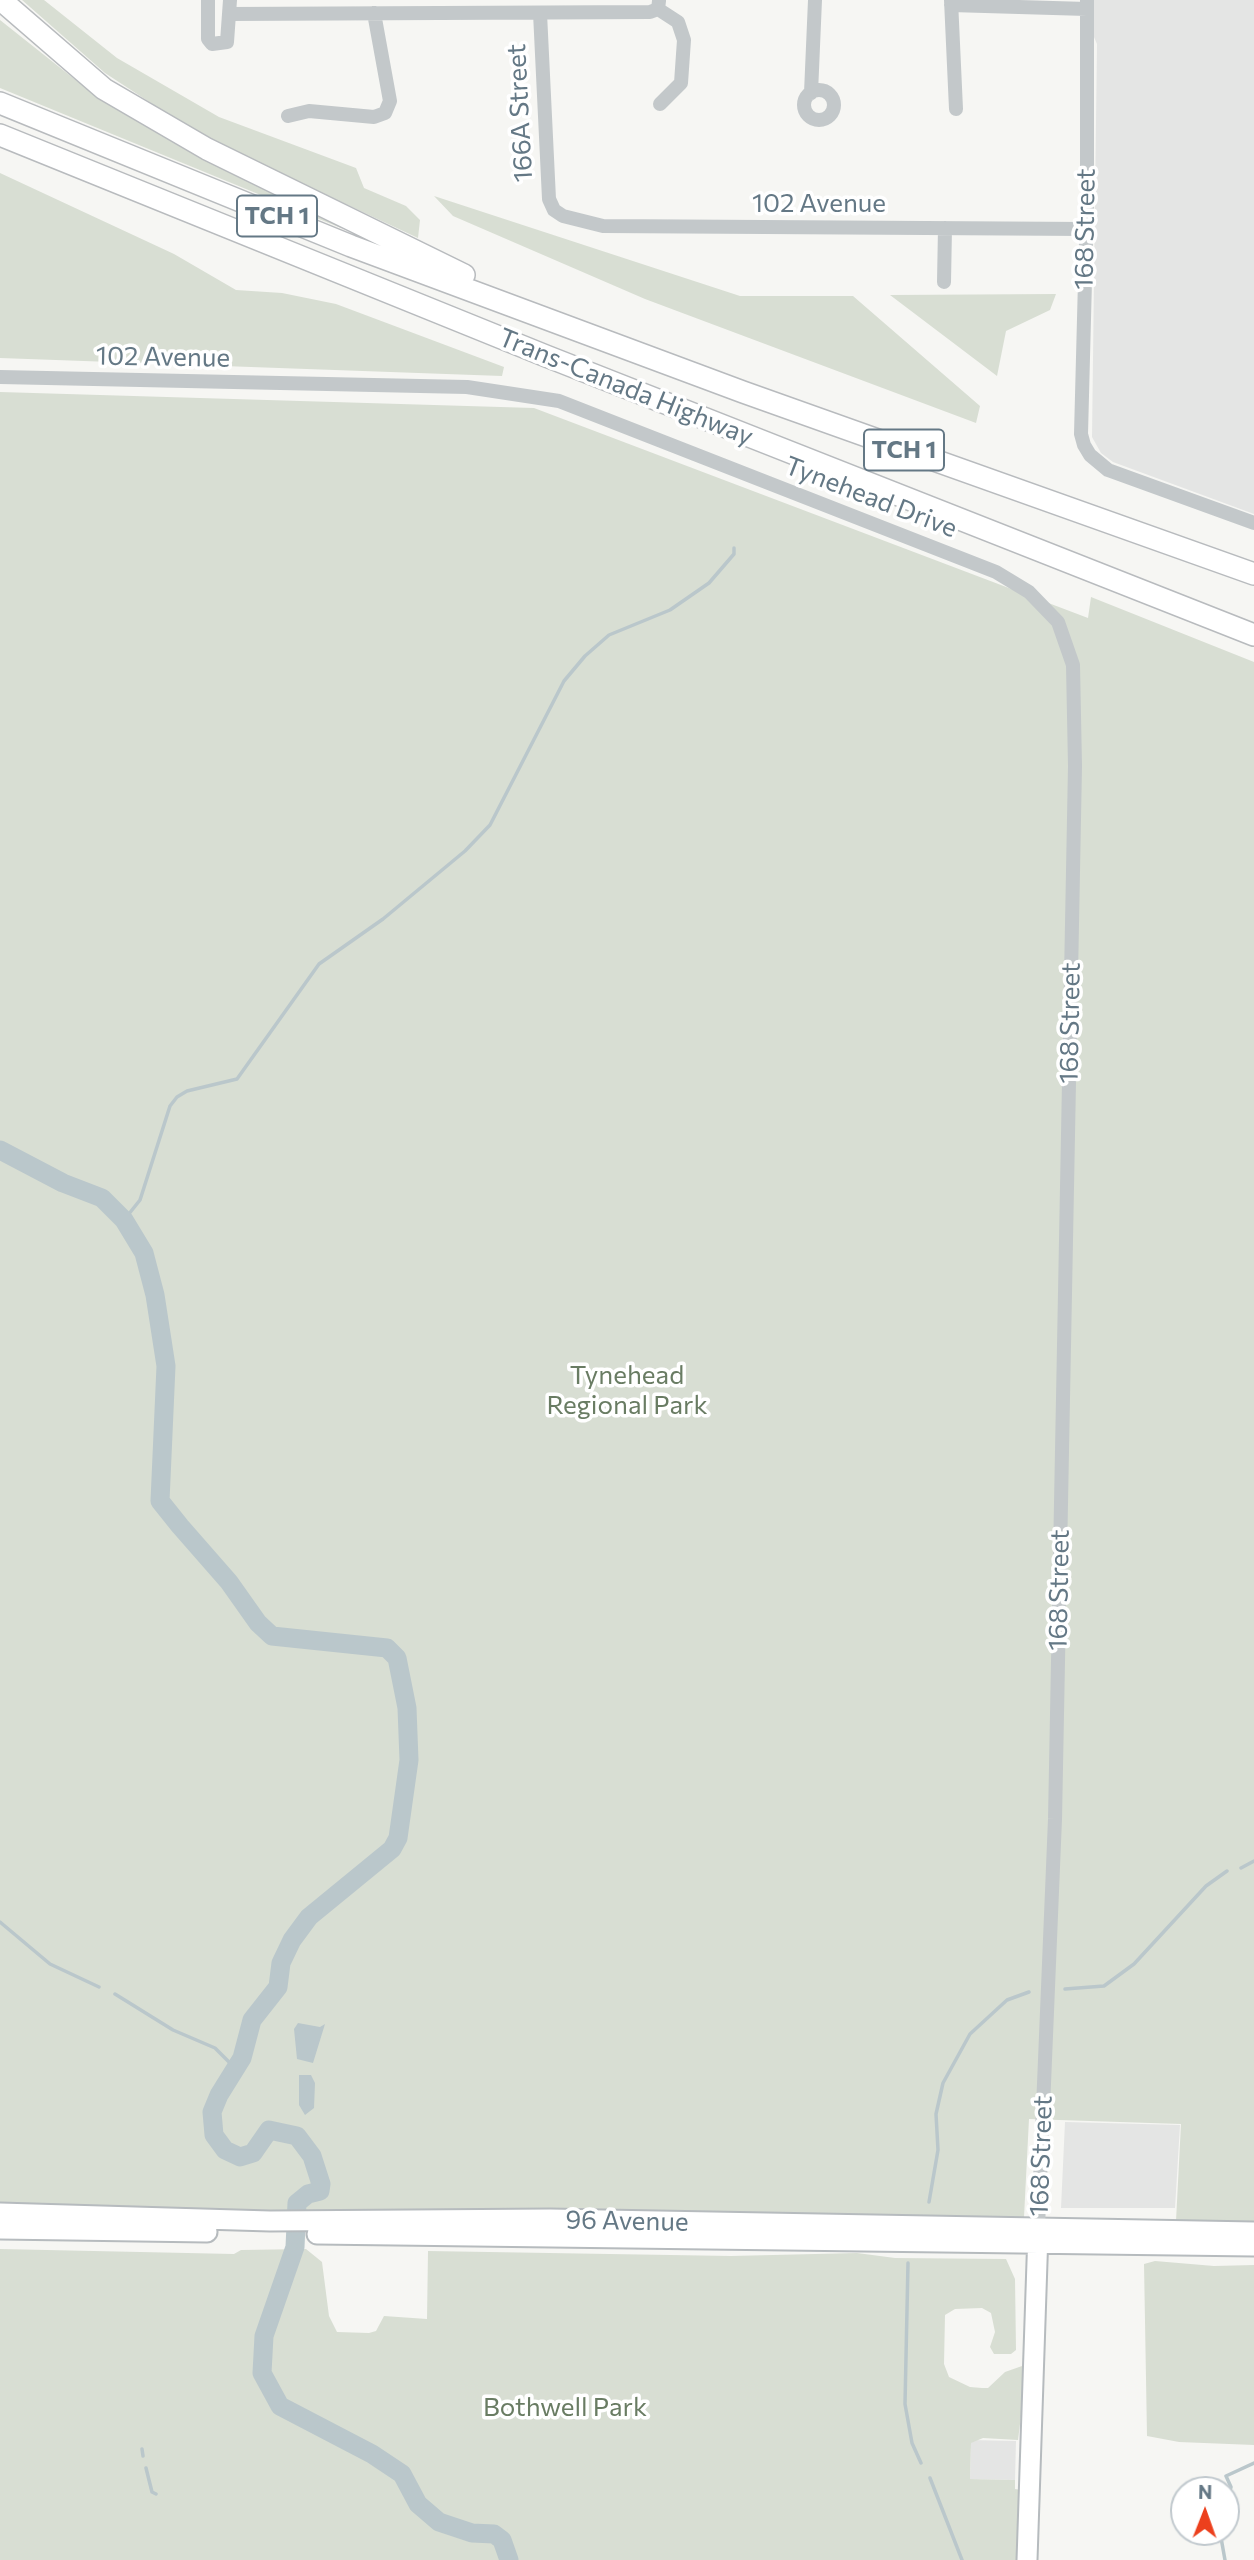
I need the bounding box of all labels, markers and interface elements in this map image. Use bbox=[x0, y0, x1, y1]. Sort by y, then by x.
street label: 166A Street bbox=[501, 43, 539, 183]
street label: 168 Street bbox=[1068, 168, 1102, 290]
street label: 102 Avenue bbox=[752, 187, 886, 219]
road number: TCH 1 bbox=[237, 196, 317, 236]
street label: Trans-Canada Highway bbox=[494, 322, 758, 452]
street label: 102 Avenue bbox=[96, 340, 230, 374]
road number: TCH 1 bbox=[864, 430, 944, 471]
street label: Tynehead Drive bbox=[780, 450, 962, 544]
street label: 168 Street bbox=[1053, 962, 1087, 1084]
park label: Tynehead Regional Park bbox=[546, 1359, 708, 1420]
street label: 168 Street bbox=[1042, 1529, 1076, 1651]
street label: 168 Street bbox=[1023, 2095, 1059, 2217]
street label: 96 Avenue bbox=[565, 2204, 689, 2238]
park label: Bothwell Park bbox=[483, 2391, 647, 2423]
north arrow bbox=[1170, 2476, 1240, 2546]
text: N bbox=[1198, 2480, 1213, 2503]

